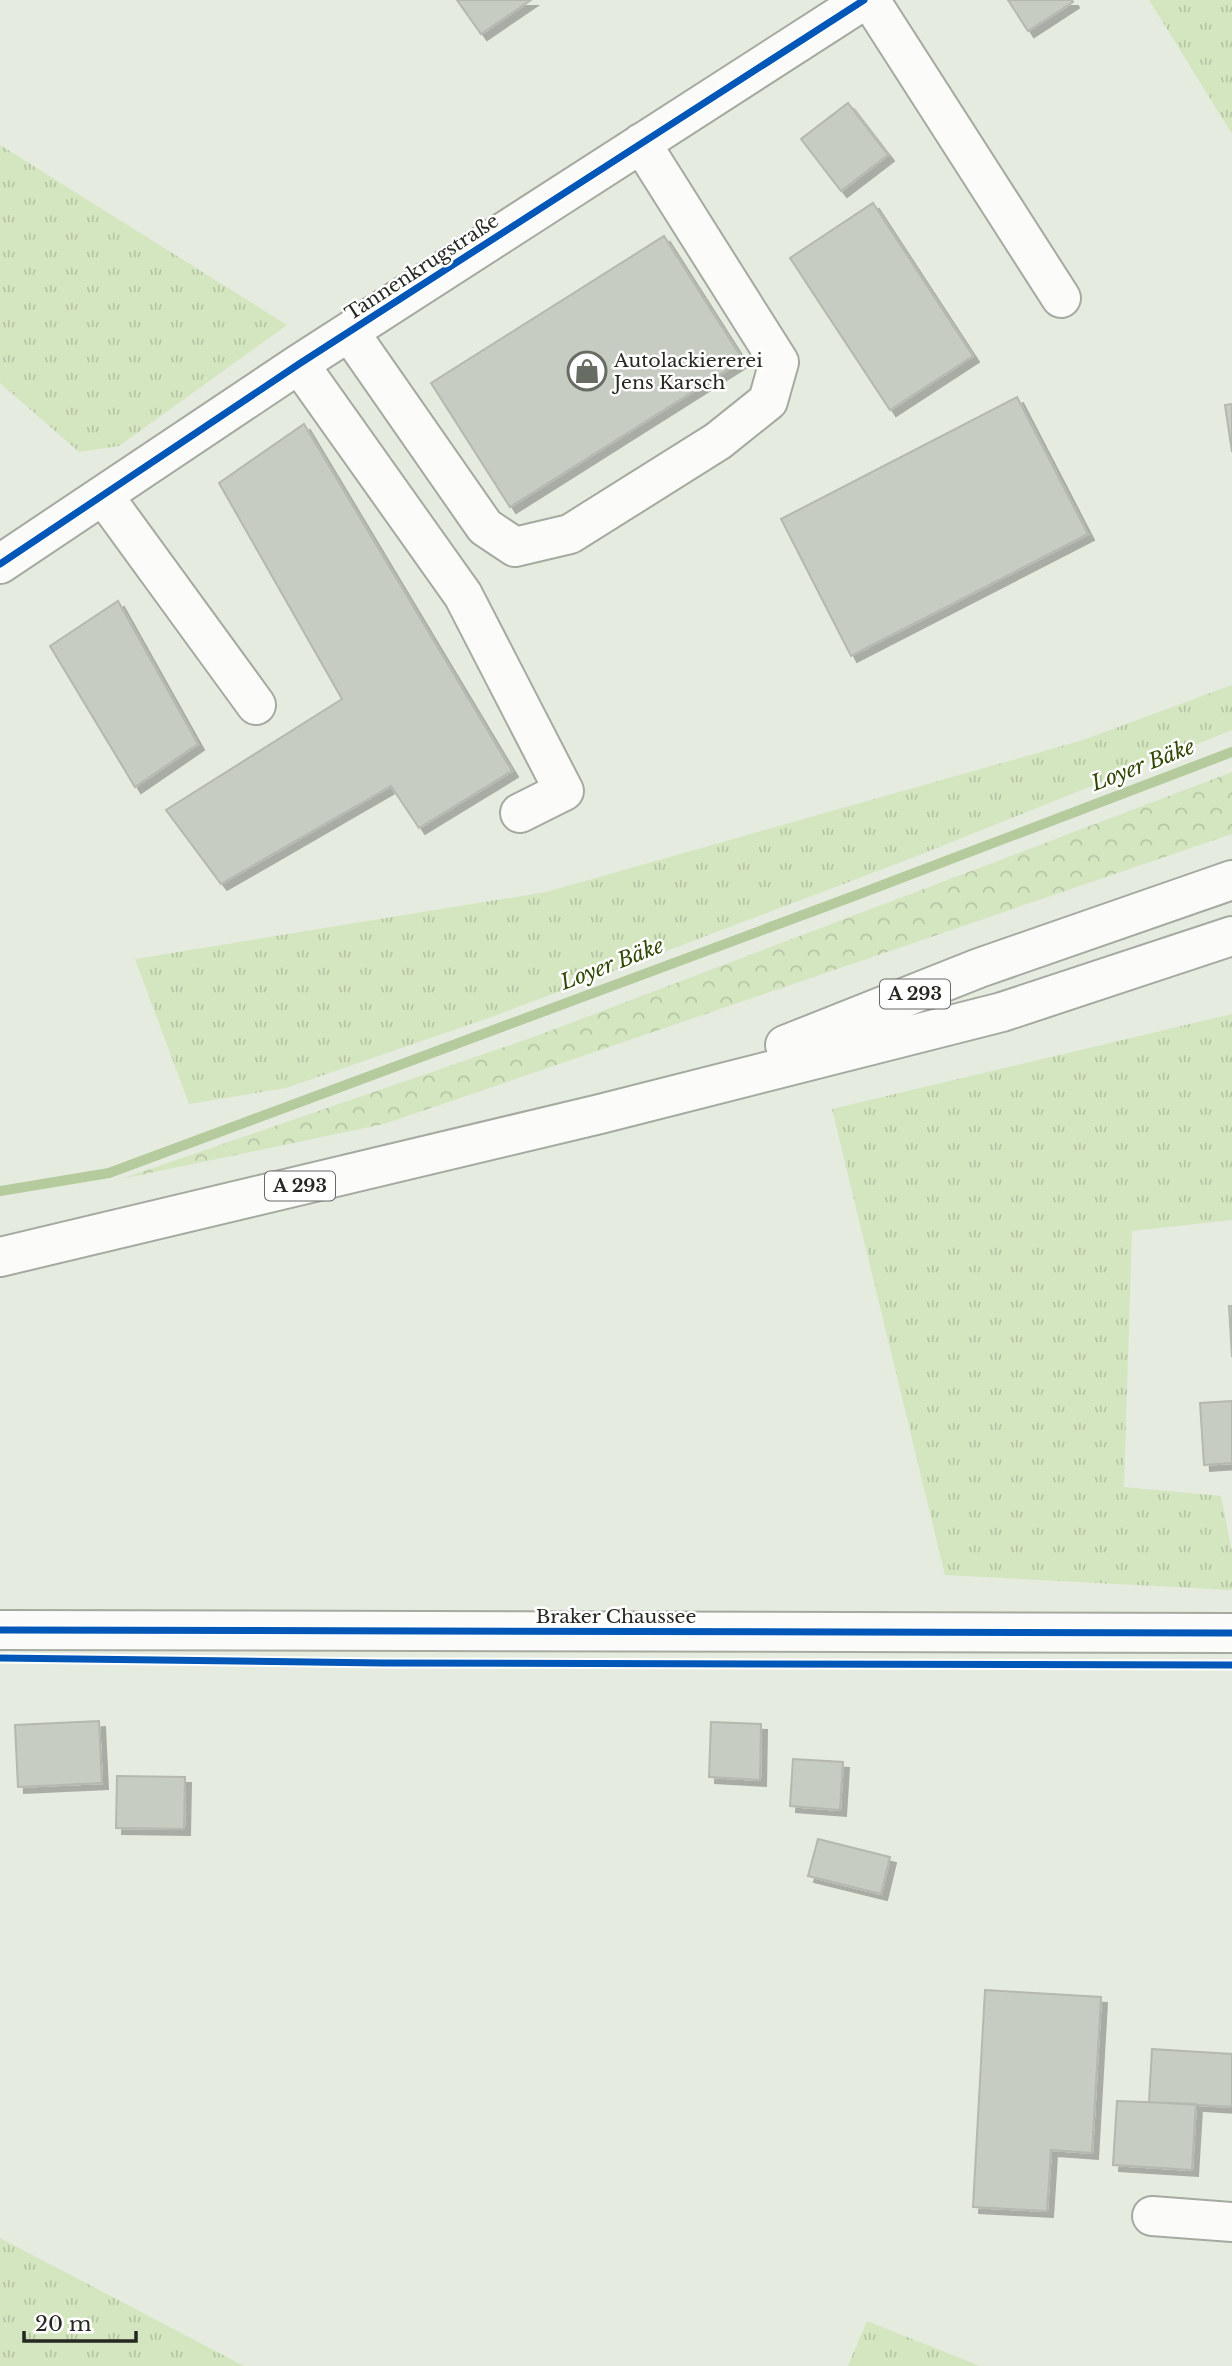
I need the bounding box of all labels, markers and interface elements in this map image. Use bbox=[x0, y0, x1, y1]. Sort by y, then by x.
street label: Tannenkrugstraße bbox=[341, 209, 503, 325]
place label: Autolackiererei Jens Karsch bbox=[611, 349, 763, 394]
shop icon: Autolackiererei Jens Karsch bbox=[566, 350, 608, 392]
water label: Loyer Bäke bbox=[1087, 733, 1199, 797]
water label: Loyer Bäke bbox=[556, 932, 668, 996]
road number: A 293 bbox=[880, 979, 950, 1009]
road number: A 293 bbox=[265, 1171, 335, 1200]
street label: Braker Chaussee bbox=[536, 1605, 696, 1628]
scale bar bbox=[24, 2300, 136, 2344]
text: 20 m bbox=[35, 2311, 92, 2337]

